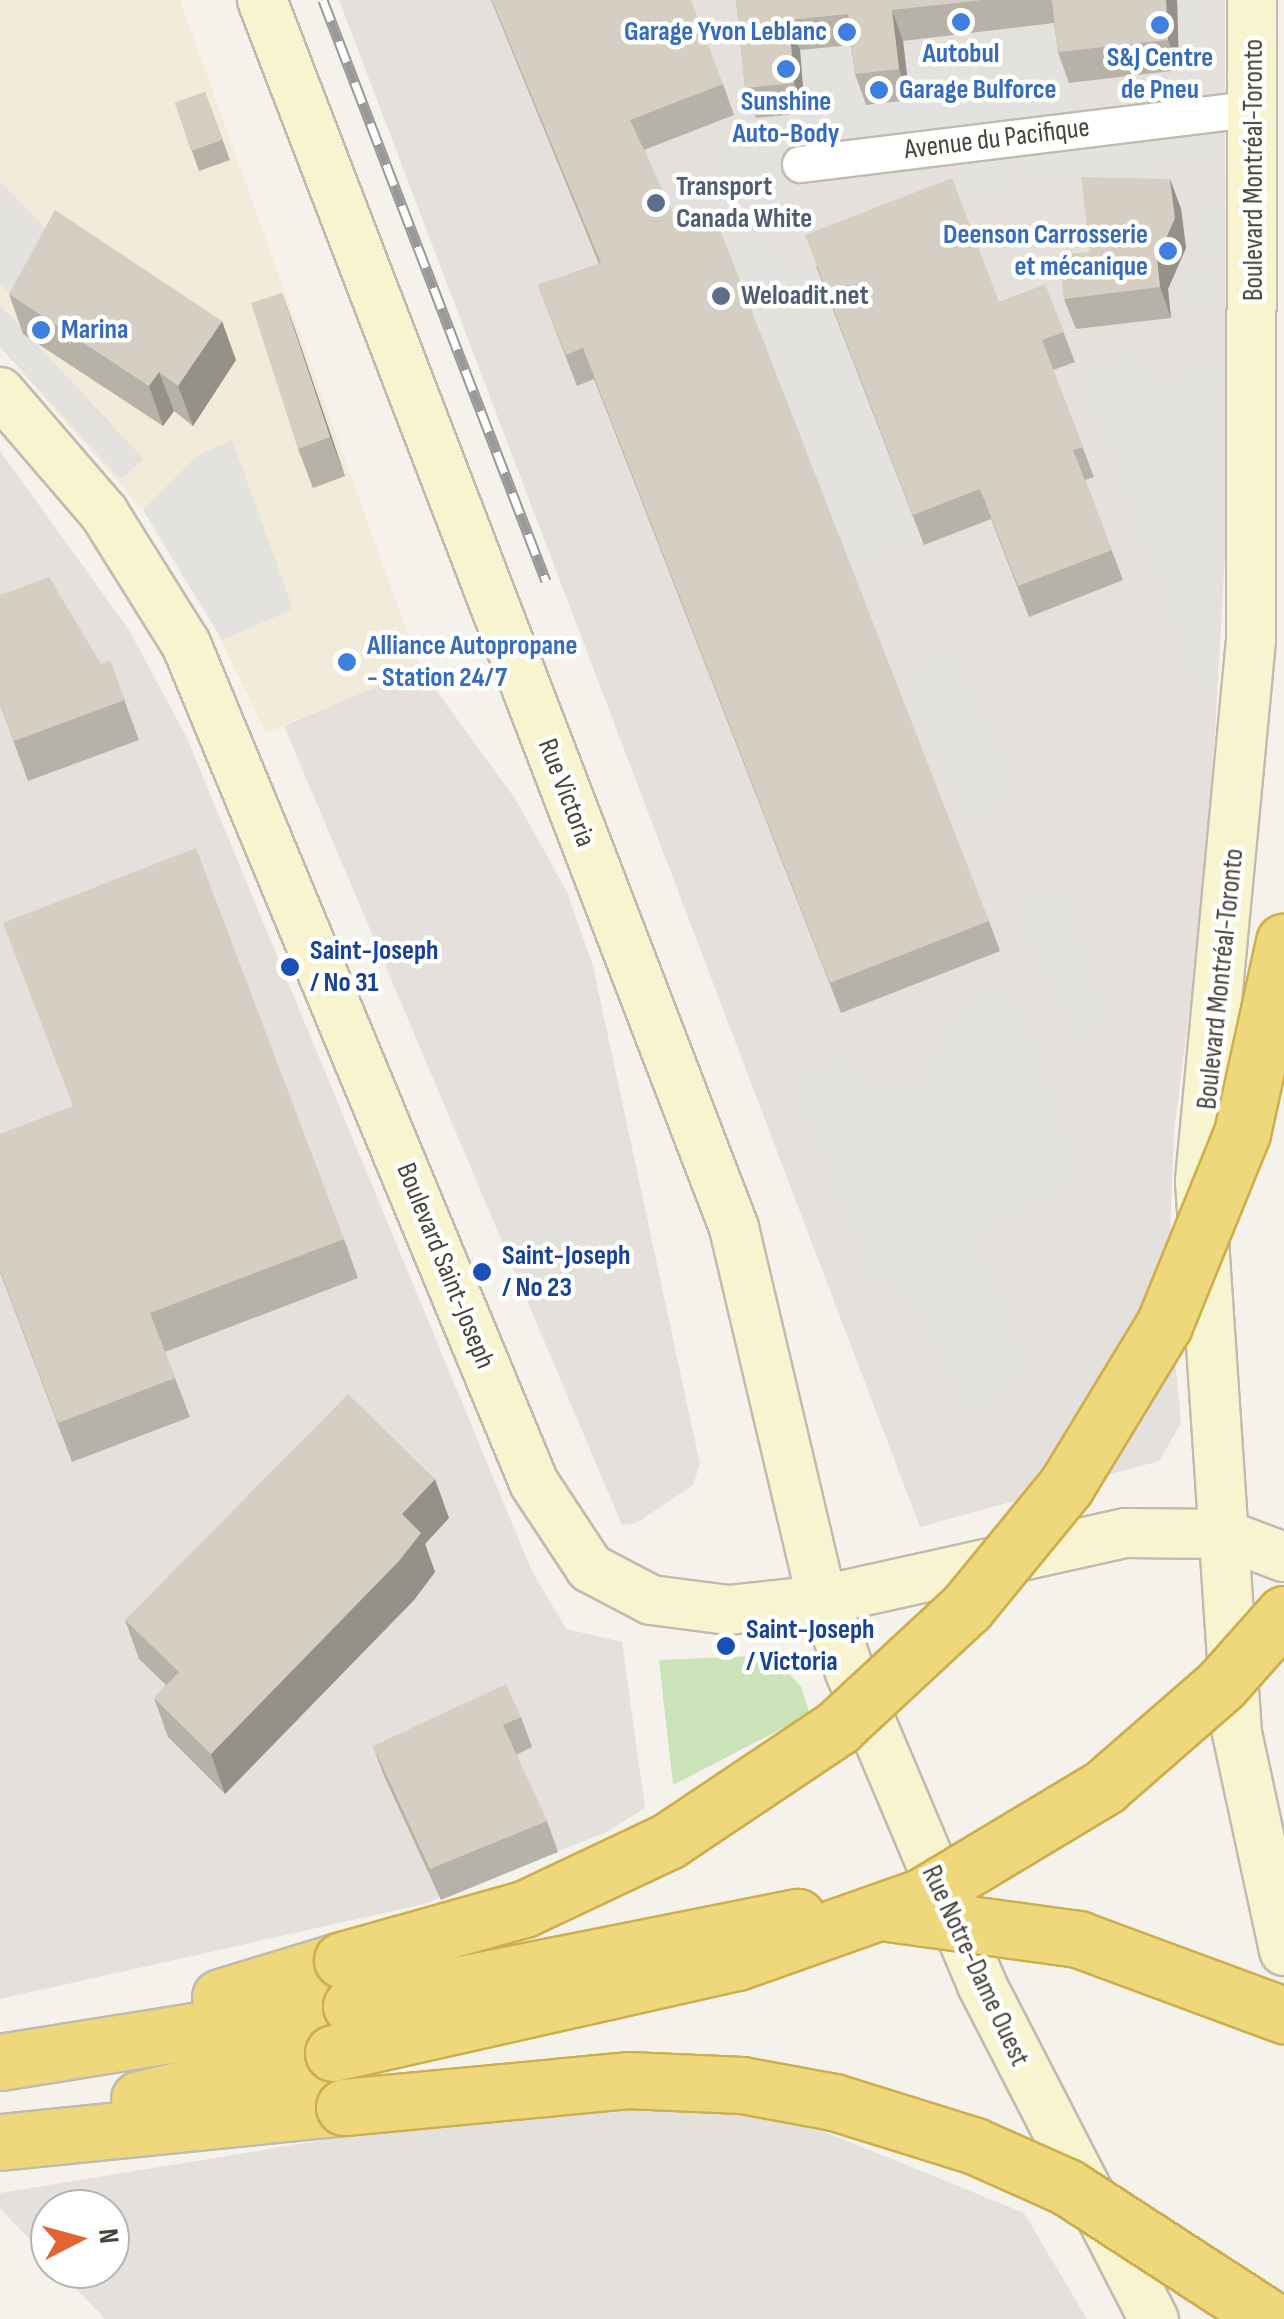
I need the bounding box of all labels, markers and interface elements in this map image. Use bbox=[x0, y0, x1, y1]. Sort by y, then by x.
marker: Autobul bbox=[950, 11, 972, 33]
marker: S&J Centre de Pneu bbox=[1149, 14, 1171, 36]
place label: Garage Yvon Leblanc bbox=[624, 15, 827, 49]
marker: Garage Yvon Leblanc bbox=[836, 21, 858, 43]
place label: Autobul bbox=[923, 37, 999, 71]
street label: Boulevard Montréal-Toronto bbox=[1237, 39, 1271, 301]
place label: S&J Centre de Pneu bbox=[1107, 41, 1213, 107]
marker: Sunshine Auto-Body bbox=[775, 58, 797, 80]
place label: Garage Bulforce bbox=[899, 73, 1056, 107]
marker: Garage Bulforce bbox=[868, 79, 890, 101]
place label: Sunshine Auto-Body bbox=[733, 85, 839, 151]
street label: Avenue du Pacifique bbox=[903, 111, 1091, 167]
place label: Transport Canada White bbox=[676, 170, 812, 236]
marker: Transport Canada White bbox=[645, 192, 667, 214]
place label: Deenson Carrosserie et mécanique bbox=[943, 218, 1148, 284]
marker: Deenson Carrosserie et mécanique bbox=[1157, 240, 1179, 262]
place label: Weloadit.net bbox=[741, 279, 869, 313]
marker: Weloadit.net bbox=[710, 285, 732, 307]
place label: Marina bbox=[61, 313, 128, 347]
marker: Marina bbox=[30, 319, 52, 341]
place label: Alliance Autopropane - Station 24/7 bbox=[367, 629, 577, 695]
marker: Alliance Autopropane - Station 24/7 bbox=[336, 651, 358, 673]
street label: Rue Victoria bbox=[530, 734, 602, 852]
street label: Boulevard Montréal-Toronto bbox=[1191, 847, 1251, 1111]
place label: Saint-Joseph / No 31 bbox=[310, 934, 439, 1000]
marker: Saint-Joseph / No 31 bbox=[279, 956, 301, 978]
street label: Boulevard Saint-Joseph bbox=[388, 1158, 502, 1374]
place label: Saint-Joseph / No 23 bbox=[502, 1239, 631, 1305]
marker: Saint-Joseph / No 23 bbox=[471, 1261, 493, 1283]
place label: Saint-Joseph / Victoria bbox=[746, 1613, 875, 1679]
marker: Saint-Joseph / Victoria bbox=[715, 1635, 737, 1657]
street label: Rue Notre-Dame Ouest bbox=[914, 1860, 1036, 2072]
north arrow bbox=[30, 2189, 130, 2289]
text: N bbox=[91, 2227, 126, 2245]

